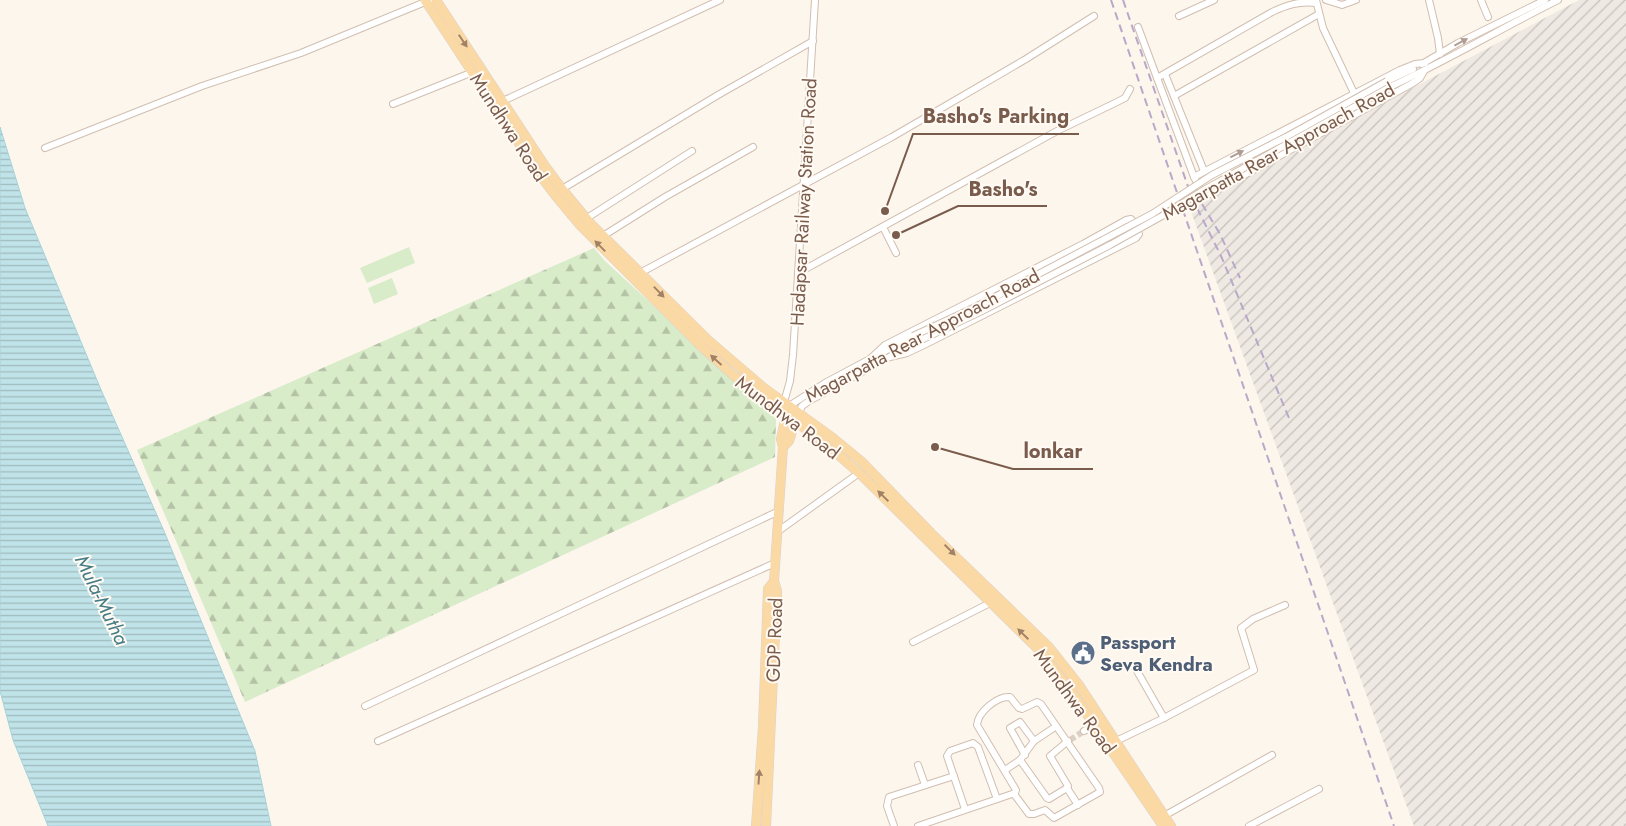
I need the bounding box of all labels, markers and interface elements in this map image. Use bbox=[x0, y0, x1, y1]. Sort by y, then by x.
one-way arrow bbox=[458, 34, 468, 47]
one-way arrow bbox=[1453, 38, 1468, 46]
street label: Mundhwa Road bbox=[463, 68, 554, 187]
street label: Magarpatta Rear Approach Road bbox=[1157, 76, 1400, 227]
street label: Hadapsar Railway Station Road bbox=[784, 77, 823, 327]
callout: Basho's Parking bbox=[913, 99, 1079, 134]
text: Basho's Parking bbox=[923, 102, 1069, 131]
one-way arrow bbox=[1230, 150, 1244, 158]
callout: Basho's bbox=[958, 171, 1047, 206]
text: Basho's bbox=[968, 175, 1038, 204]
one-way arrow bbox=[595, 240, 607, 252]
street label: Magarpatta Rear Approach Road bbox=[800, 262, 1044, 409]
one-way arrow bbox=[652, 286, 664, 298]
one-way arrow bbox=[711, 354, 723, 366]
street label: Mundhwa Road bbox=[730, 369, 846, 466]
callout: lonkar bbox=[1013, 434, 1093, 469]
text: lonkar bbox=[1023, 437, 1083, 466]
one-way arrow bbox=[877, 490, 889, 502]
one-way arrow bbox=[944, 544, 956, 556]
water label: Mula-Mutha bbox=[67, 550, 136, 650]
street label: GDP Road bbox=[760, 597, 789, 683]
one-way arrow bbox=[1017, 628, 1029, 640]
place label: Passport Seva Kendra bbox=[1100, 629, 1213, 678]
public building icon: Passport Seva Kendra bbox=[1070, 640, 1096, 666]
street label: Mundhwa Road bbox=[1027, 643, 1122, 760]
one-way arrow bbox=[756, 769, 764, 785]

